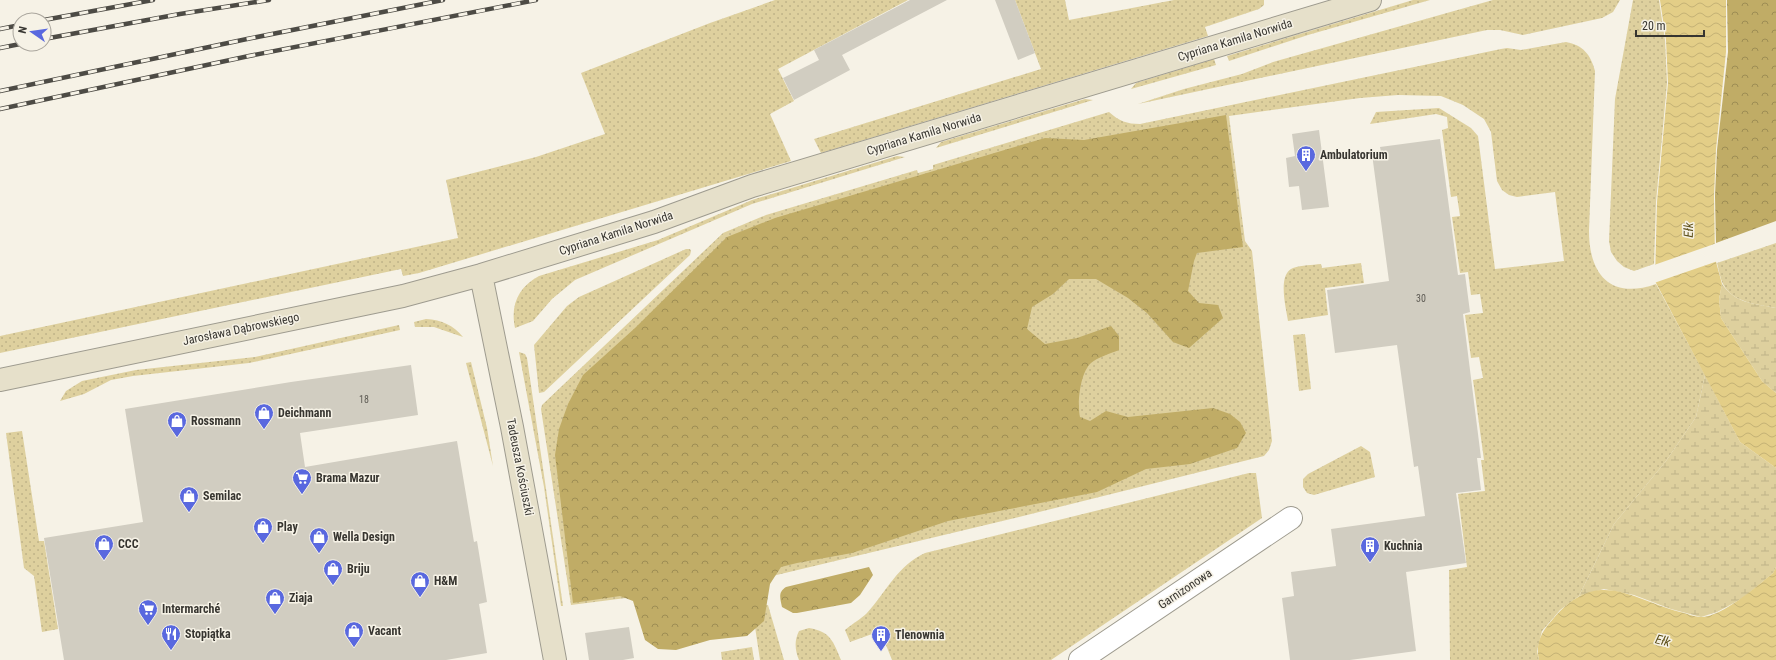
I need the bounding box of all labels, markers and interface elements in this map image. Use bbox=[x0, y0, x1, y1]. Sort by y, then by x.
north arrow bbox=[12, 12, 52, 52]
scale bar bbox=[1636, 12, 1704, 38]
street label: Cypriana Kamila Norwida bbox=[1176, 16, 1294, 64]
text: 20 m bbox=[1642, 19, 1666, 33]
text: N bbox=[16, 25, 30, 35]
street label: Cypriana Kamila Norwida bbox=[865, 110, 983, 158]
building icon: Ambulatorium bbox=[1295, 144, 1317, 172]
place label: Ambulatorium bbox=[1320, 148, 1388, 162]
street label: Cypriana Kamila Norwida bbox=[557, 208, 675, 258]
water label: Ełk bbox=[1681, 222, 1696, 238]
house number: 30 bbox=[1416, 293, 1426, 304]
street label: Jarosława Dąbrowskiego bbox=[181, 310, 301, 348]
house number: 18 bbox=[359, 394, 369, 405]
shop icon: Deichmann bbox=[253, 402, 275, 430]
place label: Deichmann bbox=[278, 406, 331, 420]
shop icon: Rossmann bbox=[166, 410, 188, 438]
place label: Rossmann bbox=[191, 414, 241, 428]
street label: Tadeusza Kościuszki bbox=[504, 417, 536, 517]
supermarket icon: Brama Mazur bbox=[291, 467, 313, 495]
place label: Brama Mazur bbox=[316, 471, 380, 485]
shop icon: Semilac bbox=[178, 485, 200, 513]
place label: Semilac bbox=[203, 489, 242, 503]
shop icon: Play bbox=[252, 516, 274, 544]
place label: Play bbox=[277, 520, 298, 534]
shop icon: Wella Design bbox=[308, 526, 330, 554]
place label: Wella Design bbox=[333, 530, 395, 544]
shop icon: CCC bbox=[93, 533, 115, 561]
building icon: Kuchnia bbox=[1359, 535, 1381, 563]
place label: CCC bbox=[118, 537, 139, 551]
place label: Kuchnia bbox=[1384, 539, 1423, 553]
shop icon: Briju bbox=[322, 558, 344, 586]
place label: Briju bbox=[347, 562, 370, 576]
street label: Garnizonowa bbox=[1156, 566, 1215, 612]
shop icon: H&M bbox=[409, 570, 431, 598]
place label: H&M bbox=[434, 574, 457, 588]
shop icon: Ziaja bbox=[264, 587, 286, 615]
place label: Ziaja bbox=[289, 591, 313, 605]
supermarket icon: Intermarché bbox=[137, 598, 159, 626]
place label: Intermarché bbox=[162, 602, 220, 616]
shop icon: Vacant bbox=[343, 620, 365, 648]
restaurant icon: Stopiątka bbox=[160, 623, 182, 651]
place label: Vacant bbox=[368, 624, 401, 638]
building icon: Tlenownia bbox=[870, 624, 892, 652]
place label: Stopiątka bbox=[185, 627, 231, 641]
place label: Tlenownia bbox=[895, 628, 945, 642]
water label: Ełk bbox=[1654, 631, 1672, 650]

